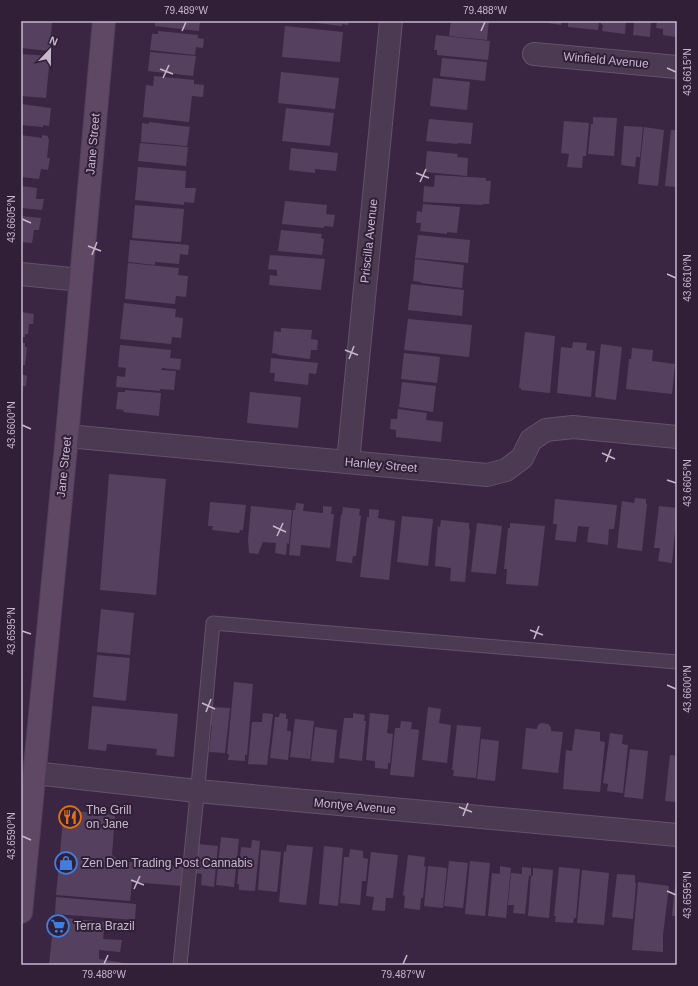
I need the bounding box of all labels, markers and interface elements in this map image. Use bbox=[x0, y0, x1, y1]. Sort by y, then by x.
text: 79.489°W bbox=[164, 5, 209, 16]
text: 79.488°W bbox=[463, 5, 508, 16]
north arrow bbox=[30, 30, 70, 70]
text: N bbox=[48, 34, 60, 48]
text: 43.6615°N bbox=[682, 48, 693, 96]
street label: Winfield Avenue bbox=[563, 49, 650, 71]
street label: Jane Street bbox=[83, 112, 103, 175]
text: 43.6605°N bbox=[6, 195, 17, 243]
street label: Priscilla Avenue bbox=[358, 198, 380, 284]
text: 43.6610°N bbox=[682, 254, 693, 302]
text: 43.6600°N bbox=[6, 401, 17, 449]
street label: Jane Street bbox=[54, 435, 74, 498]
street label: Hanley Street bbox=[344, 455, 418, 475]
text: 43.6605°N bbox=[682, 459, 693, 507]
text: 43.6595°N bbox=[6, 607, 17, 655]
text: 43.6600°N bbox=[682, 665, 693, 713]
street label: Montye Avenue bbox=[313, 795, 397, 817]
place label: The Grill on Jane bbox=[86, 803, 131, 831]
restaurant icon: The Grill on Jane bbox=[57, 804, 83, 830]
text: 43.6590°N bbox=[6, 812, 17, 860]
shop icon: Zen Den Trading Post Cannabis bbox=[53, 850, 79, 876]
place label: Zen Den Trading Post Cannabis bbox=[82, 856, 253, 870]
text: 43.6595°N bbox=[682, 871, 693, 919]
supermarket icon: Terra Brazil bbox=[45, 913, 71, 939]
place label: Terra Brazil bbox=[74, 919, 135, 933]
text: 79.488°W bbox=[82, 969, 127, 980]
text: 79.487°W bbox=[381, 969, 426, 980]

